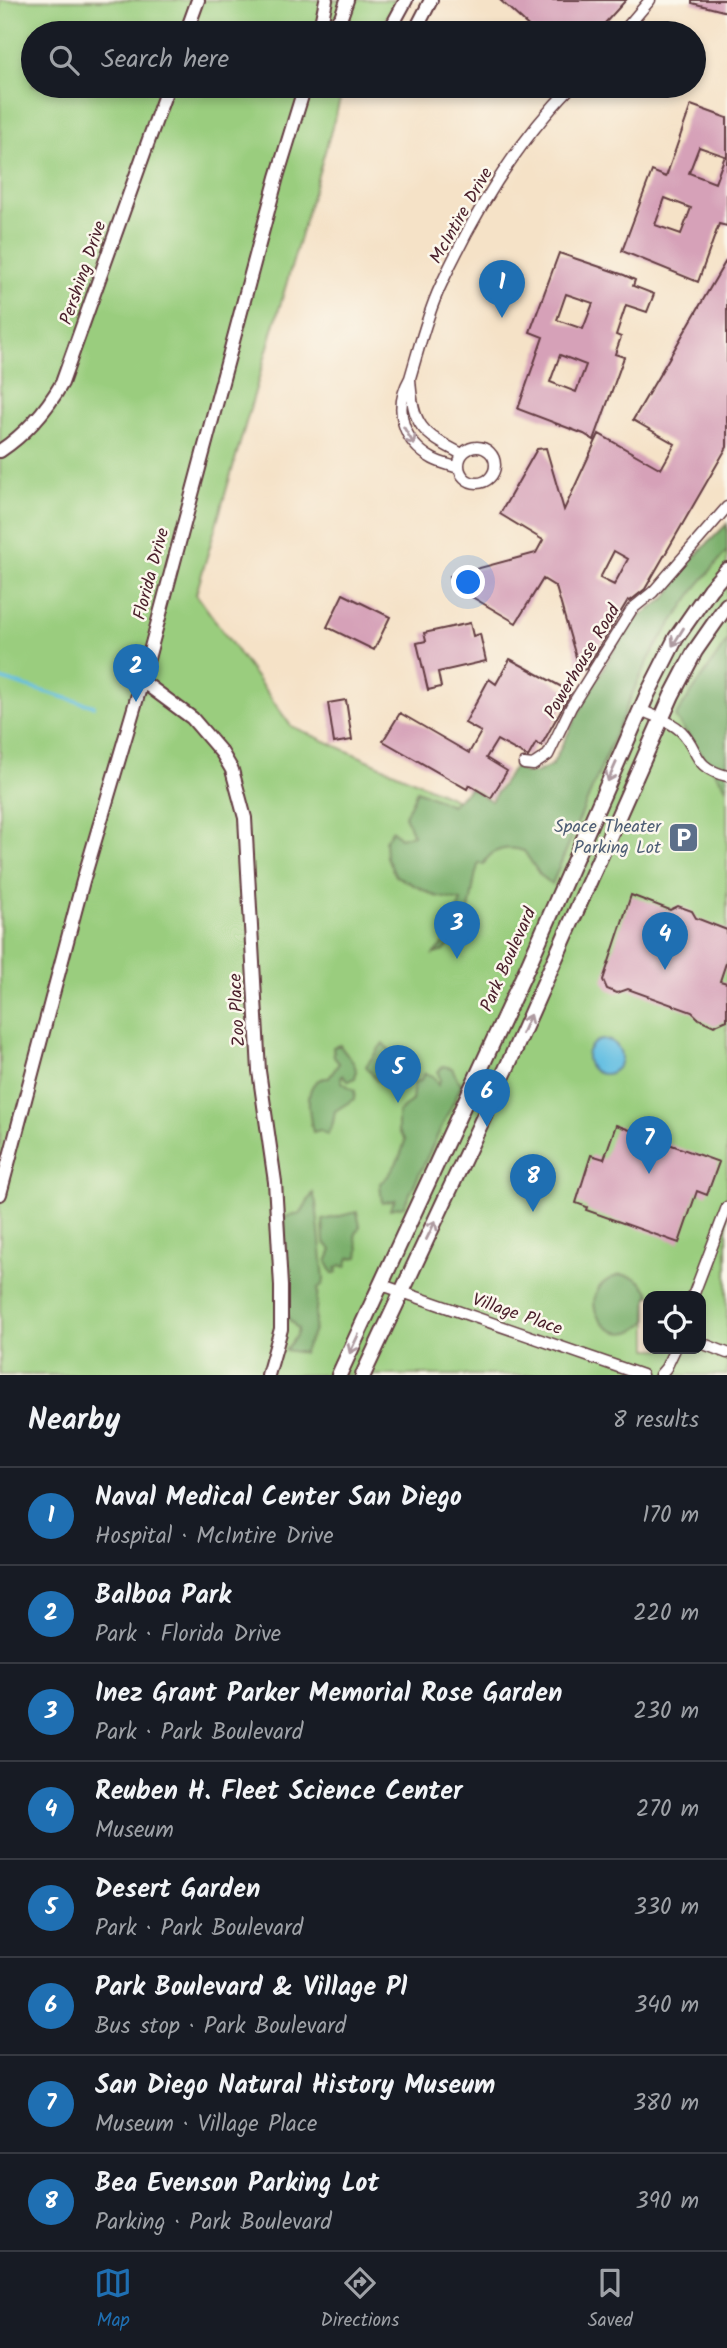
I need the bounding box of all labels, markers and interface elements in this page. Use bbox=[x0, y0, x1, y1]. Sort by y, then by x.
search box bbox=[21, 21, 706, 98]
text: Search here bbox=[101, 39, 229, 81]
icon: search bbox=[45, 41, 83, 79]
street label: McIntire Drive bbox=[423, 162, 501, 270]
street label: Pershing Drive bbox=[53, 217, 115, 329]
pin: 1 bbox=[479, 260, 525, 318]
one-way arrow bbox=[403, 425, 417, 445]
street label: Florida Drive bbox=[126, 525, 178, 623]
your location bbox=[451, 565, 485, 599]
street label: Powerhouse Road bbox=[537, 598, 629, 725]
one-way arrow bbox=[671, 626, 685, 646]
pin: 2 bbox=[113, 644, 159, 702]
one-way arrow bbox=[605, 761, 618, 783]
place label: Space Theater Parking Lot bbox=[554, 813, 662, 863]
parking icon: Space Theater Parking Lot bbox=[667, 820, 701, 854]
pin: 3 bbox=[434, 901, 480, 959]
street label: Park Boulevard bbox=[473, 902, 545, 1017]
pin: 4 bbox=[642, 912, 688, 970]
street label: Zoo Place bbox=[222, 973, 254, 1047]
one-way arrow bbox=[520, 1014, 533, 1035]
pin: 5 bbox=[375, 1045, 421, 1103]
pin: 6 bbox=[464, 1069, 510, 1127]
pin: 7 bbox=[626, 1116, 672, 1174]
pin: 8 bbox=[510, 1154, 556, 1212]
one-way arrow bbox=[424, 1220, 438, 1241]
street label: Village Place bbox=[468, 1286, 566, 1344]
map controls bbox=[643, 1291, 706, 1354]
button: locate bbox=[643, 1291, 706, 1354]
one-way arrow bbox=[347, 1332, 360, 1354]
text: Nearby bbox=[28, 1397, 120, 1445]
text: 8 results bbox=[613, 1403, 699, 1439]
text: Naval Medical Center San Diego bbox=[95, 1477, 462, 1519]
text: 1 bbox=[48, 1498, 54, 1534]
text: 170 m bbox=[642, 1498, 699, 1534]
text: Hospital · McIntire Drive bbox=[95, 1519, 334, 1555]
text: Balboa Park bbox=[95, 1575, 231, 1617]
text: 2 bbox=[44, 1596, 58, 1632]
text: 220 m bbox=[633, 1596, 699, 1632]
text: Park · Florida Drive bbox=[95, 1617, 281, 1653]
text: Inez Grant Parker Memorial Rose Garden bbox=[95, 1673, 562, 1715]
text: 3 bbox=[45, 1694, 57, 1730]
text: 230 m bbox=[633, 1694, 699, 1730]
text: Park · Park Boulevard bbox=[95, 1715, 303, 1751]
text: Reuben H. Fleet Science Center bbox=[95, 1771, 462, 1813]
text: 4 bbox=[45, 1792, 57, 1828]
text: 270 m bbox=[636, 1792, 699, 1828]
text: Museum bbox=[95, 1813, 174, 1849]
text: Desert Garden bbox=[95, 1869, 260, 1911]
text: 5 bbox=[45, 1890, 57, 1926]
text: 330 m bbox=[634, 1890, 699, 1926]
text: Park · Park Boulevard bbox=[95, 1911, 303, 1947]
text: Park Boulevard & Village Pl bbox=[95, 1967, 407, 2009]
text: 6 bbox=[45, 1988, 57, 2024]
text: 340 m bbox=[634, 1988, 699, 2024]
text: Bus stop · Park Boulevard bbox=[95, 2009, 346, 2045]
text: San Diego Natural History Museum bbox=[95, 2065, 495, 2107]
text: 7 bbox=[46, 2086, 56, 2122]
text: 380 m bbox=[633, 2086, 699, 2122]
text: Museum · Village Place bbox=[95, 2107, 317, 2143]
text: Bea Evenson Parking Lot bbox=[95, 2163, 379, 2205]
text: 8 bbox=[44, 2184, 58, 2220]
text: 390 m bbox=[636, 2184, 699, 2220]
text: Parking · Park Boulevard bbox=[95, 2205, 332, 2241]
tab: Map bbox=[94, 2264, 132, 2336]
tab: Directions bbox=[321, 2264, 399, 2336]
tab: Saved bbox=[588, 2264, 633, 2336]

